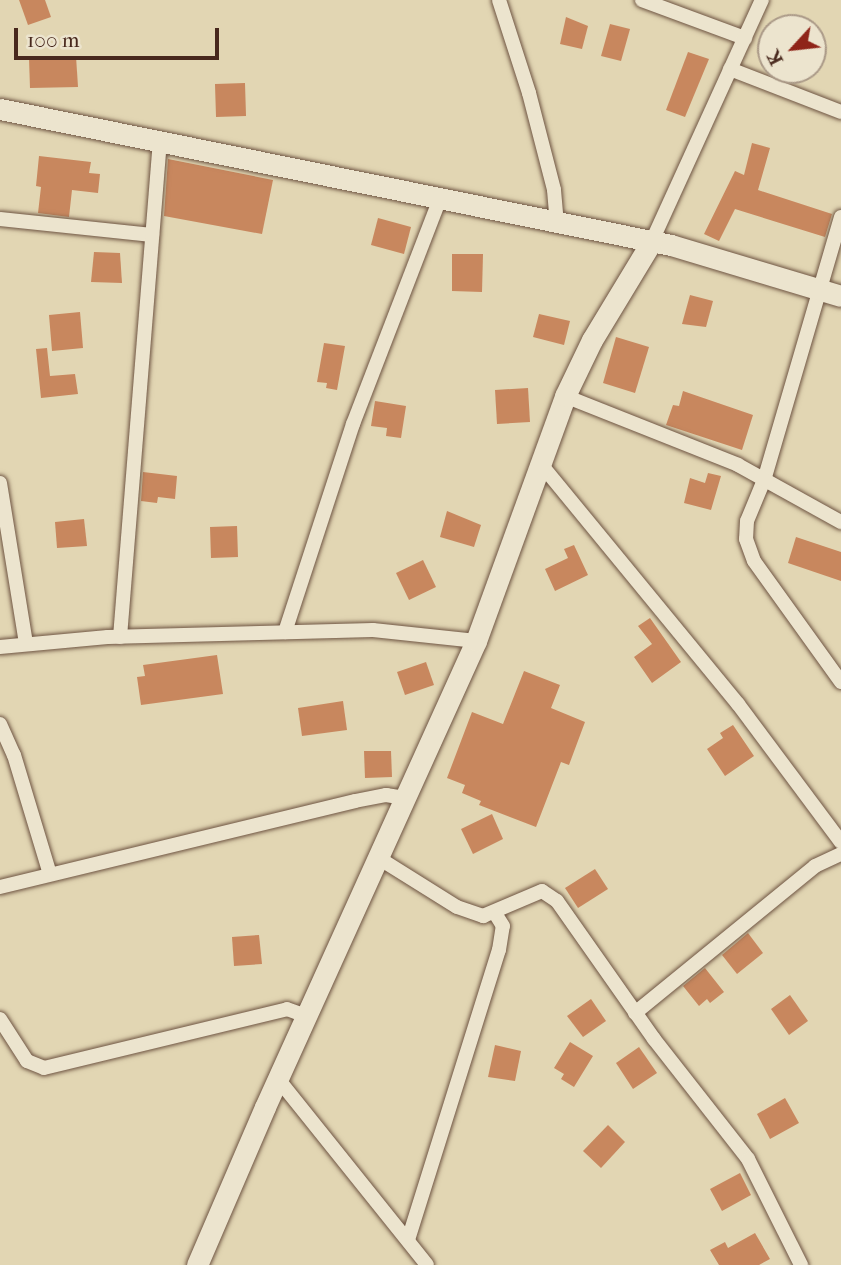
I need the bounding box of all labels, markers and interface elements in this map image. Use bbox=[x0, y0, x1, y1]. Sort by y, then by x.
scale bar bbox=[18, 14, 222, 58]
north arrow bbox=[757, 14, 827, 84]
text: 100 m bbox=[27, 28, 80, 52]
text: K bbox=[762, 46, 788, 69]

